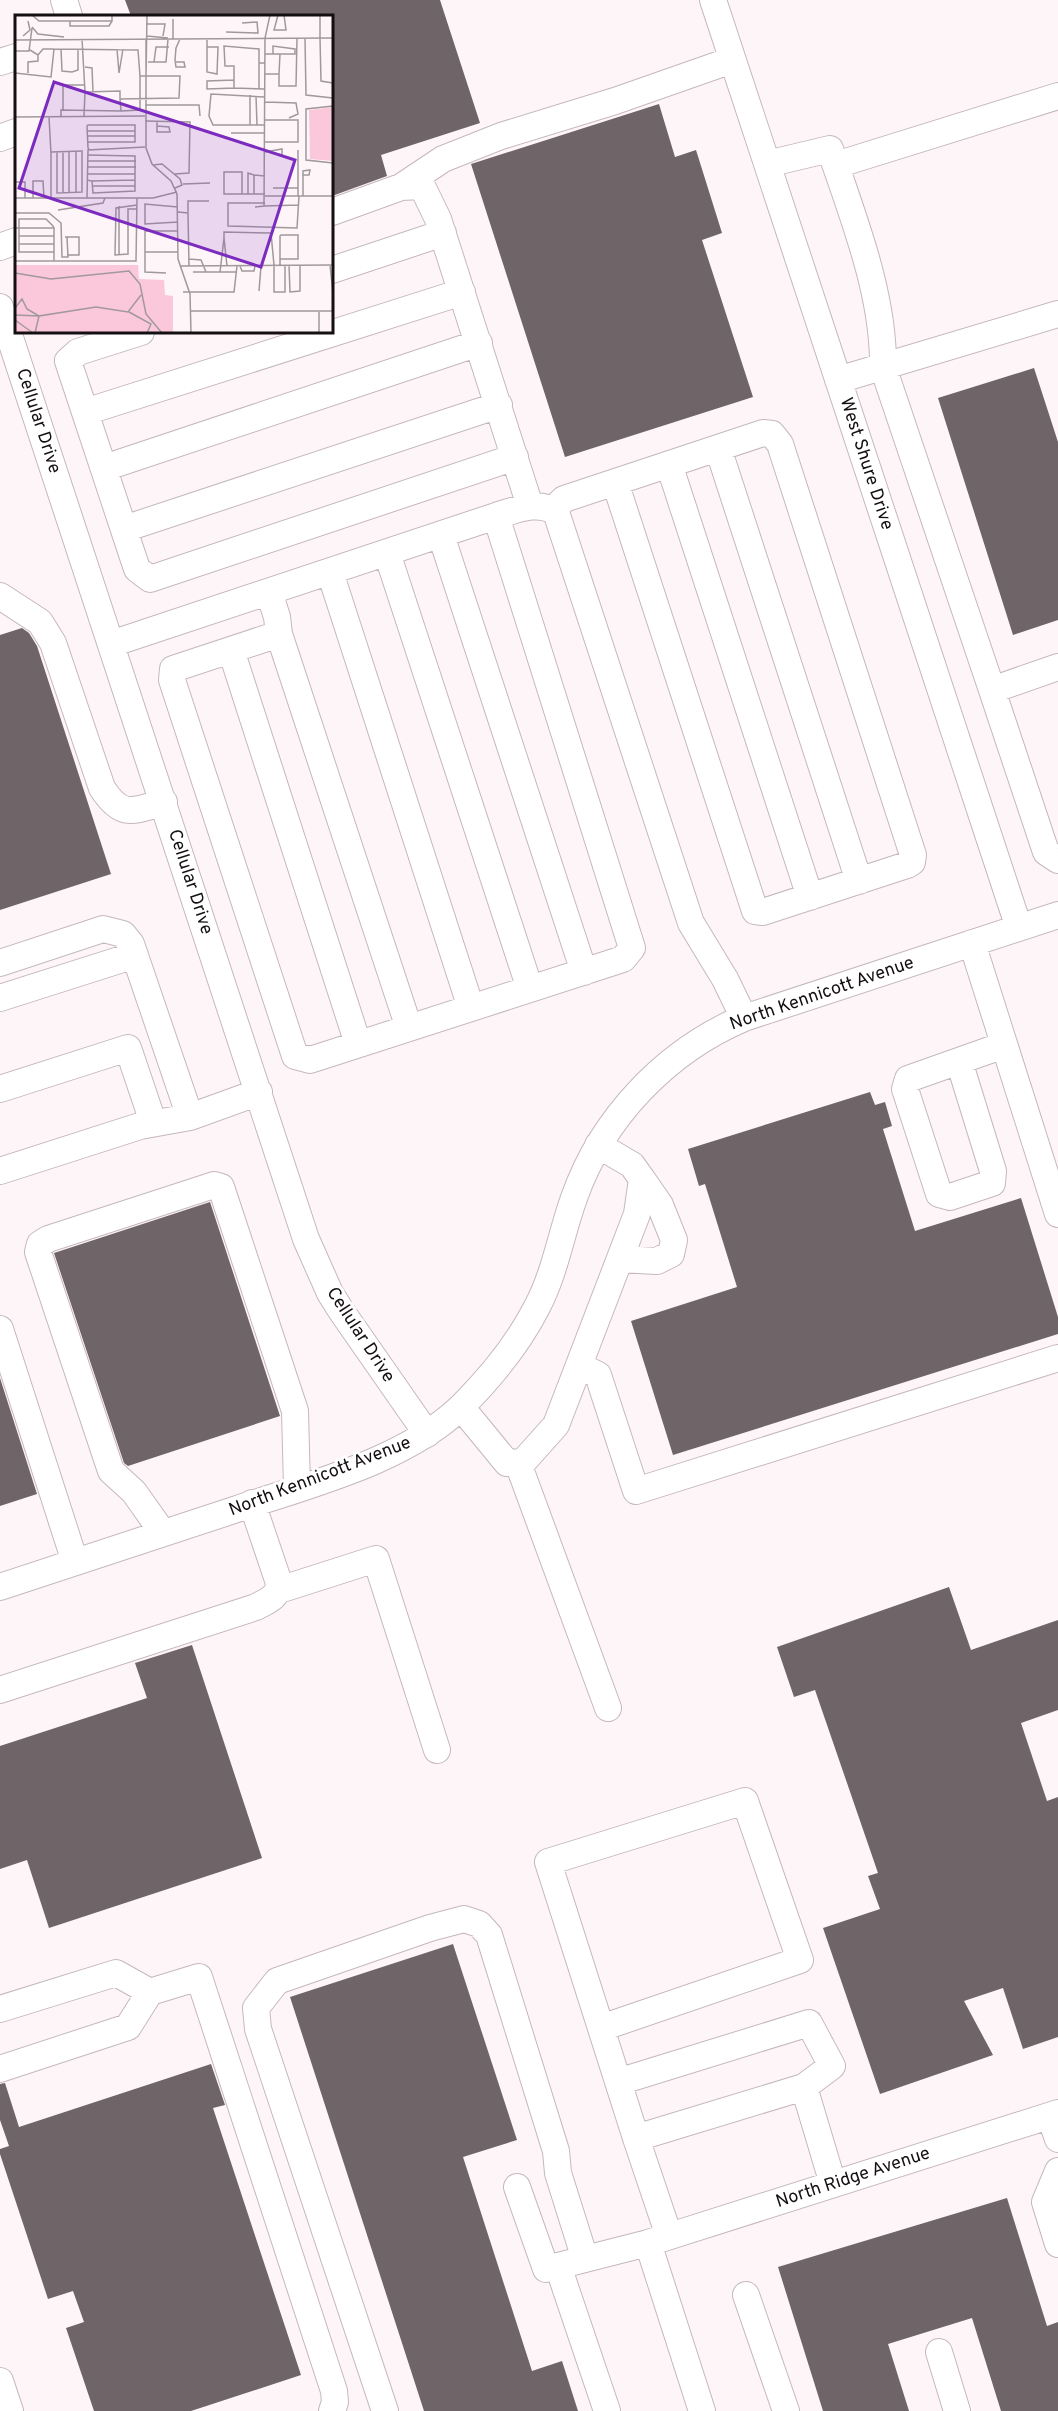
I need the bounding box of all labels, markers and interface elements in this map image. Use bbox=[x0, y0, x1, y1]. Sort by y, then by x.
inset map bbox=[15, 15, 333, 333]
street label: Cellular Drive bbox=[10, 365, 66, 477]
street label: West Shure Drive bbox=[834, 395, 898, 533]
street label: Cellular Drive bbox=[162, 826, 218, 938]
street label: North Kennicott Avenue bbox=[727, 952, 917, 1036]
street label: Cellular Drive bbox=[321, 1283, 399, 1387]
street label: North Kennicott Avenue bbox=[226, 1432, 414, 1522]
street label: North Ridge Avenue bbox=[773, 2142, 933, 2214]

